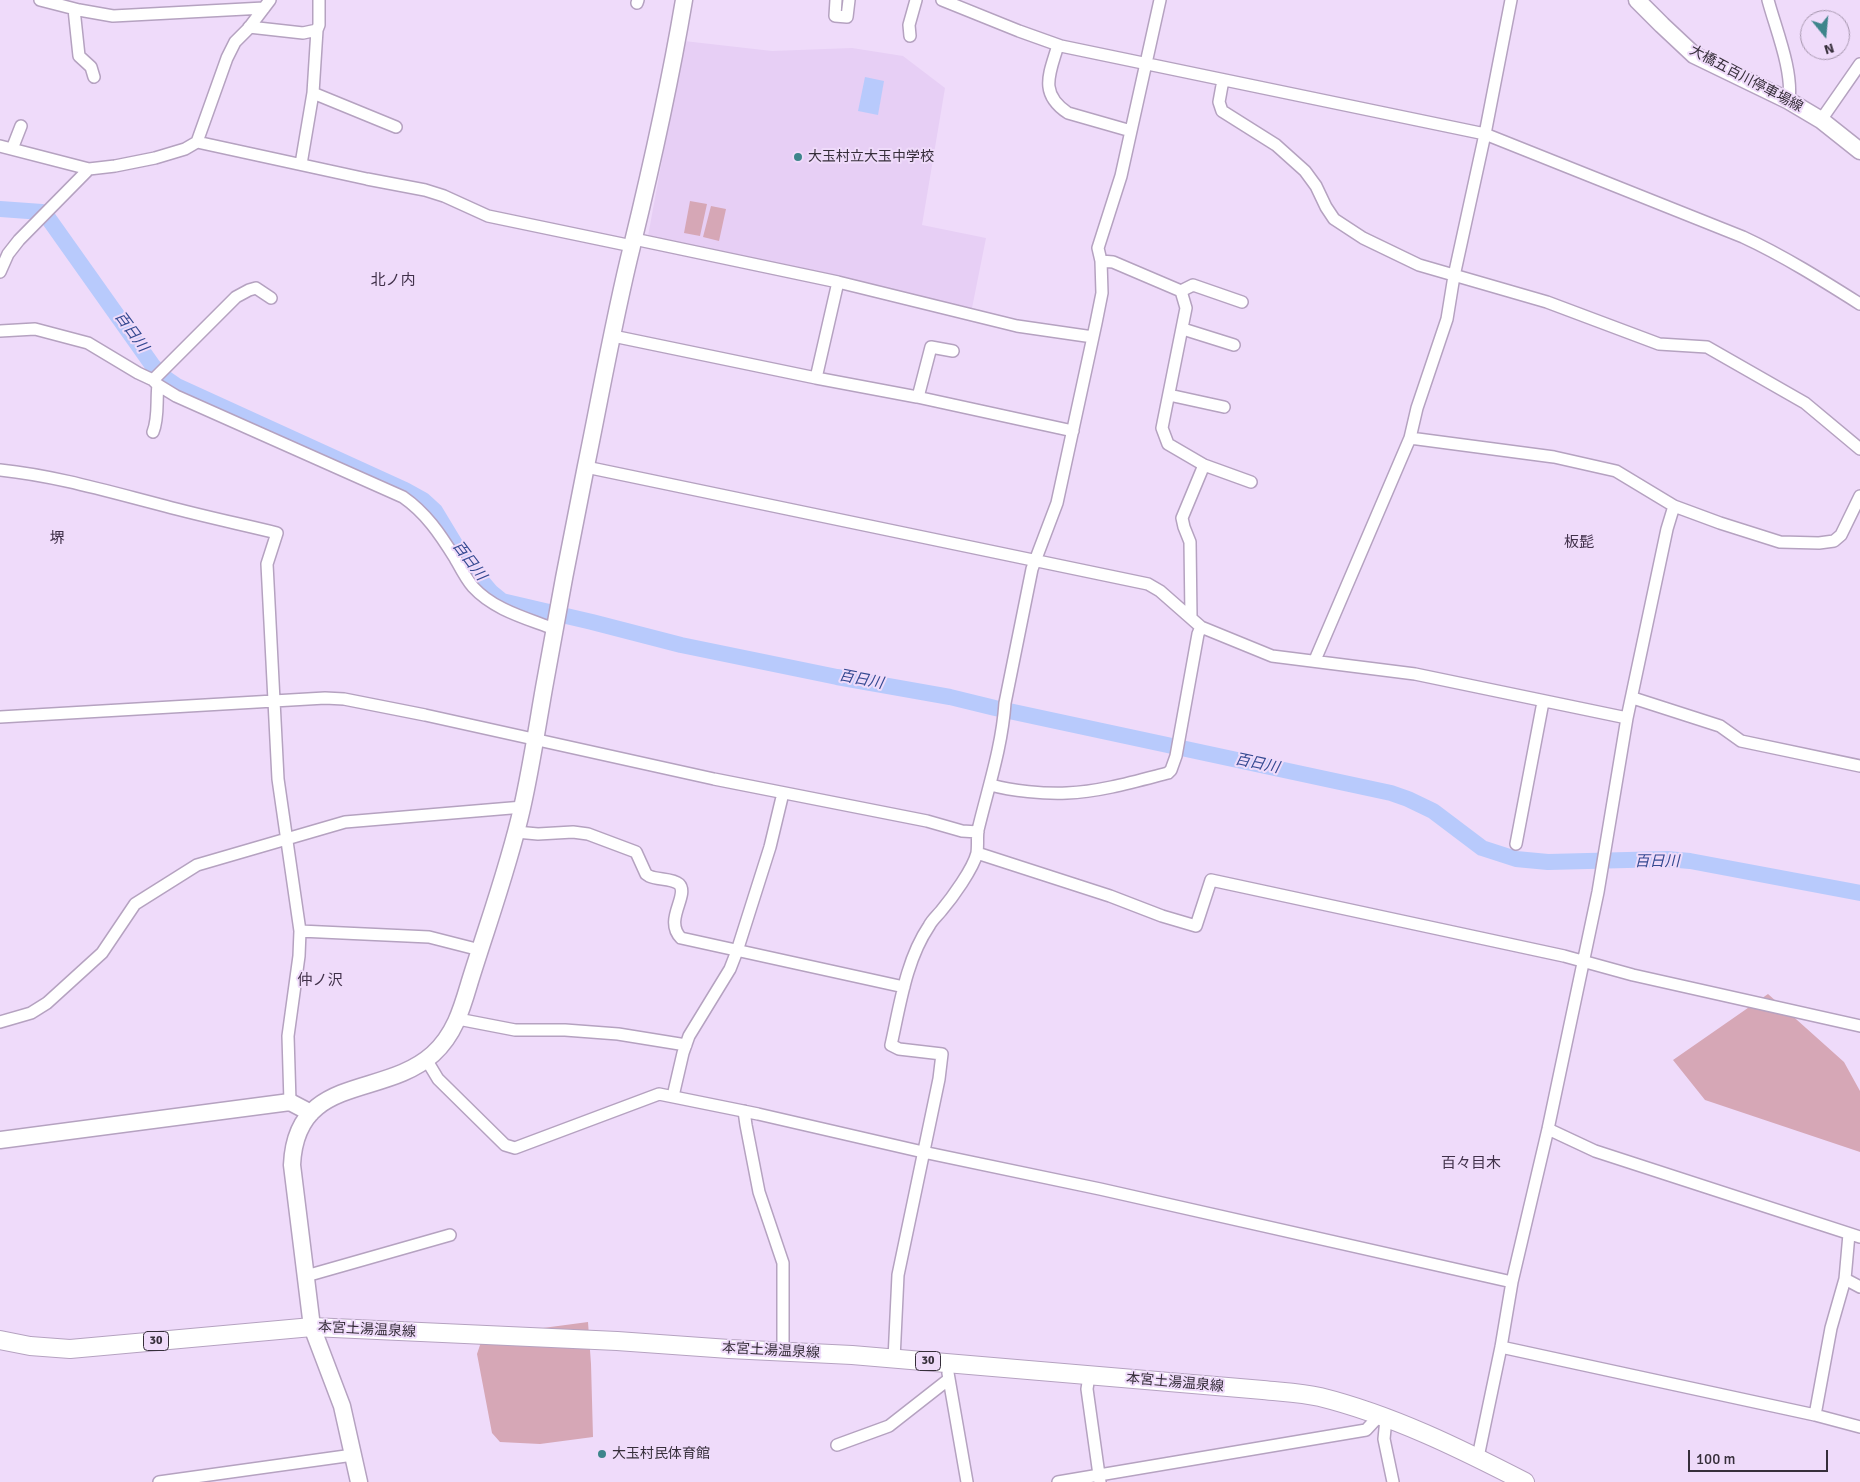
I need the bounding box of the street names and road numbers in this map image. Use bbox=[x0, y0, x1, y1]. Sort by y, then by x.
street label: 大橋五百川停車場線 bbox=[1686, 42, 1806, 116]
street label: 本宮土湯温泉線 bbox=[318, 1319, 416, 1341]
road number: 30 bbox=[144, 1332, 168, 1350]
street label: 本宮土湯温泉線 bbox=[722, 1340, 820, 1362]
road number: 30 bbox=[916, 1352, 940, 1370]
street label: 本宮土湯温泉線 bbox=[1125, 1370, 1225, 1396]

